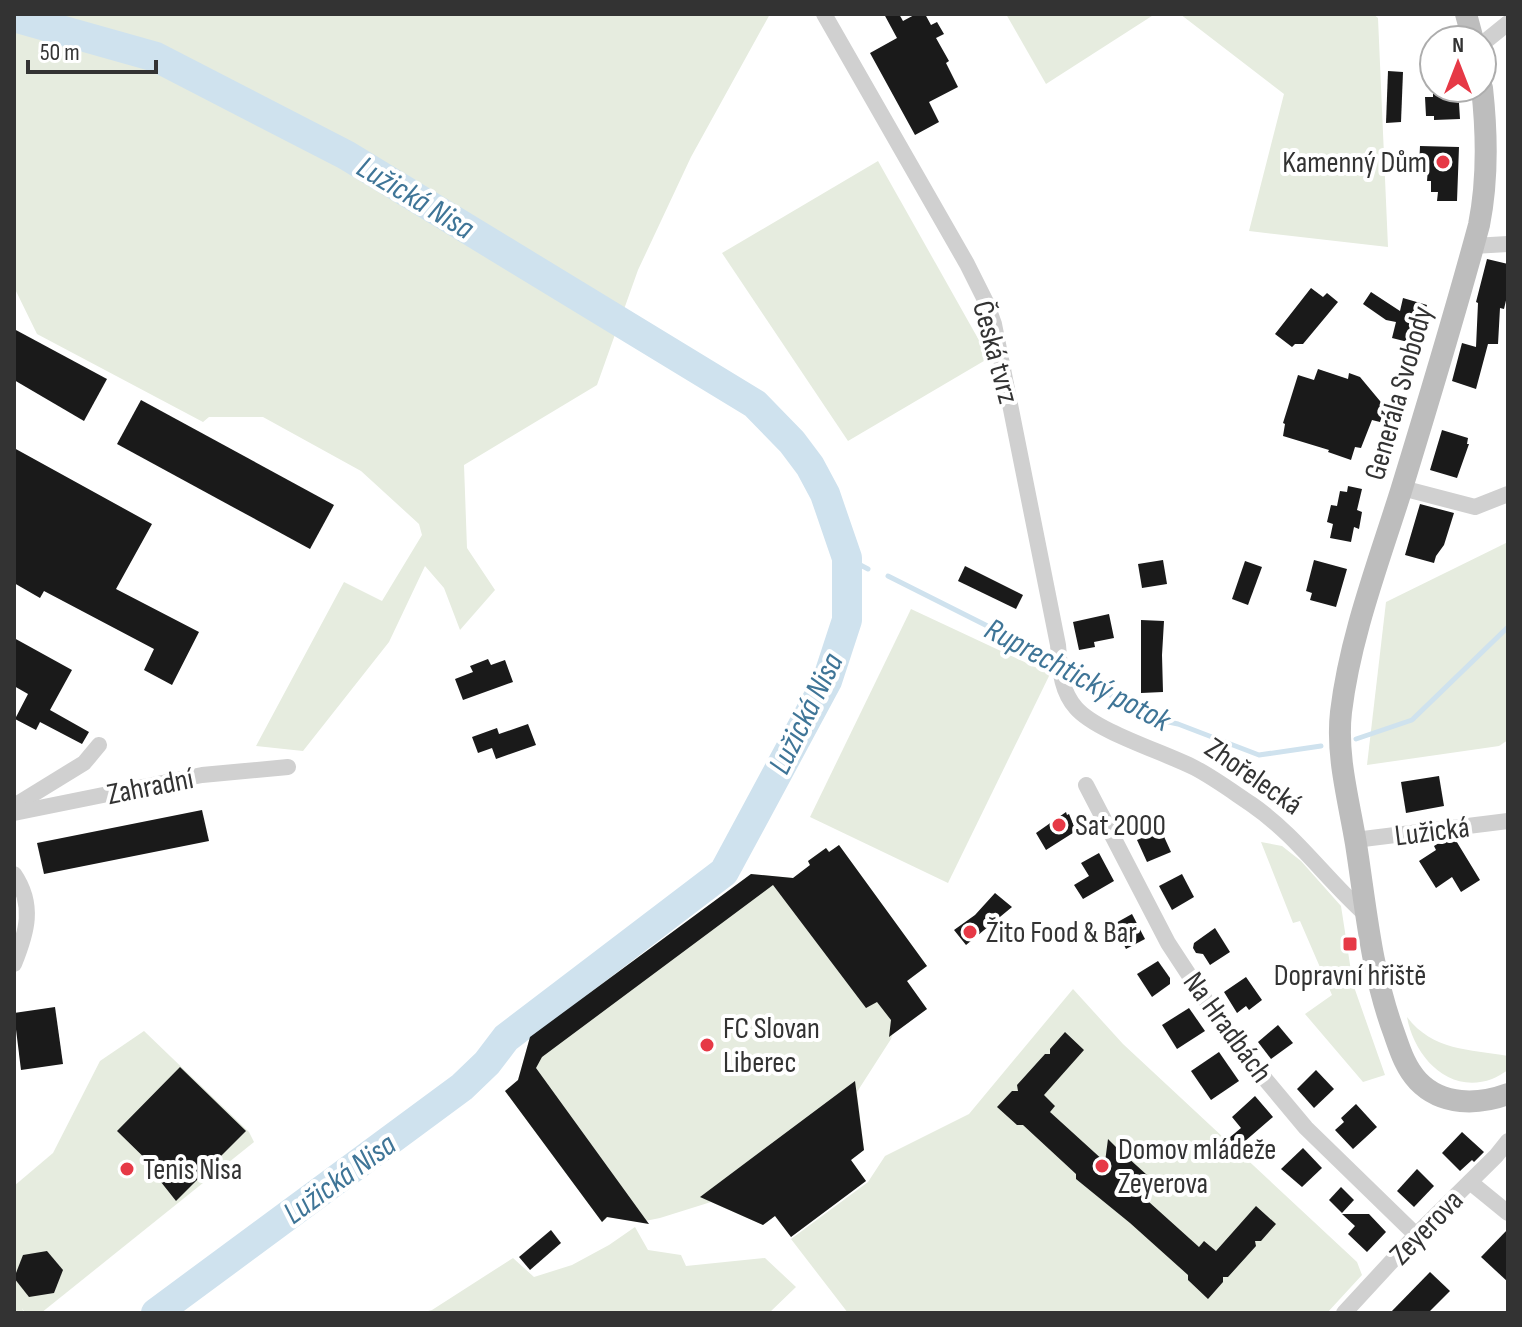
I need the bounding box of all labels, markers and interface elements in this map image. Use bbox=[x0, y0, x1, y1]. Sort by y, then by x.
scale bar bbox=[28, 24, 156, 74]
north arrow bbox=[1418, 24, 1498, 104]
text: N bbox=[1452, 32, 1464, 59]
text: 50 m bbox=[40, 38, 80, 67]
place label: Kamenný Dům bbox=[1282, 145, 1427, 181]
water label: Lužická Nisa bbox=[350, 148, 481, 248]
marker: Kamenný Dům bbox=[1434, 153, 1452, 171]
street label: Česká tvrz bbox=[964, 297, 1026, 408]
street label: Generála Svobody bbox=[1357, 302, 1441, 484]
water label: Ruprechtický potok bbox=[978, 610, 1178, 741]
water label: Lužická Nisa bbox=[760, 647, 852, 781]
street label: Zhořelecká bbox=[1198, 730, 1309, 823]
street label: Zahradní bbox=[104, 761, 197, 813]
place label: Sat 2000 bbox=[1075, 808, 1166, 844]
street label: Lužická bbox=[1393, 810, 1472, 854]
marker: Sat 2000 bbox=[1050, 816, 1068, 834]
place label: Žito Food & Bar bbox=[986, 915, 1137, 951]
marker: Žito Food & Bar bbox=[961, 923, 979, 941]
marker: Dopravní hřiště bbox=[1341, 935, 1359, 953]
place label: Dopravní hřiště bbox=[1274, 958, 1426, 994]
street label: Na Hradbách bbox=[1175, 965, 1279, 1090]
place label: FC Slovan Liberec bbox=[723, 1011, 820, 1081]
marker: FC Slovan Liberec bbox=[698, 1036, 716, 1054]
water label: Lužická Nisa bbox=[276, 1125, 404, 1233]
place label: Domov mládeže Zeyerova bbox=[1118, 1132, 1276, 1202]
place label: Tenis Nisa bbox=[143, 1152, 242, 1188]
marker: Domov mládeže Zeyerova bbox=[1093, 1157, 1111, 1175]
marker: Tenis Nisa bbox=[118, 1160, 136, 1178]
street label: Zeyerova bbox=[1382, 1183, 1471, 1273]

